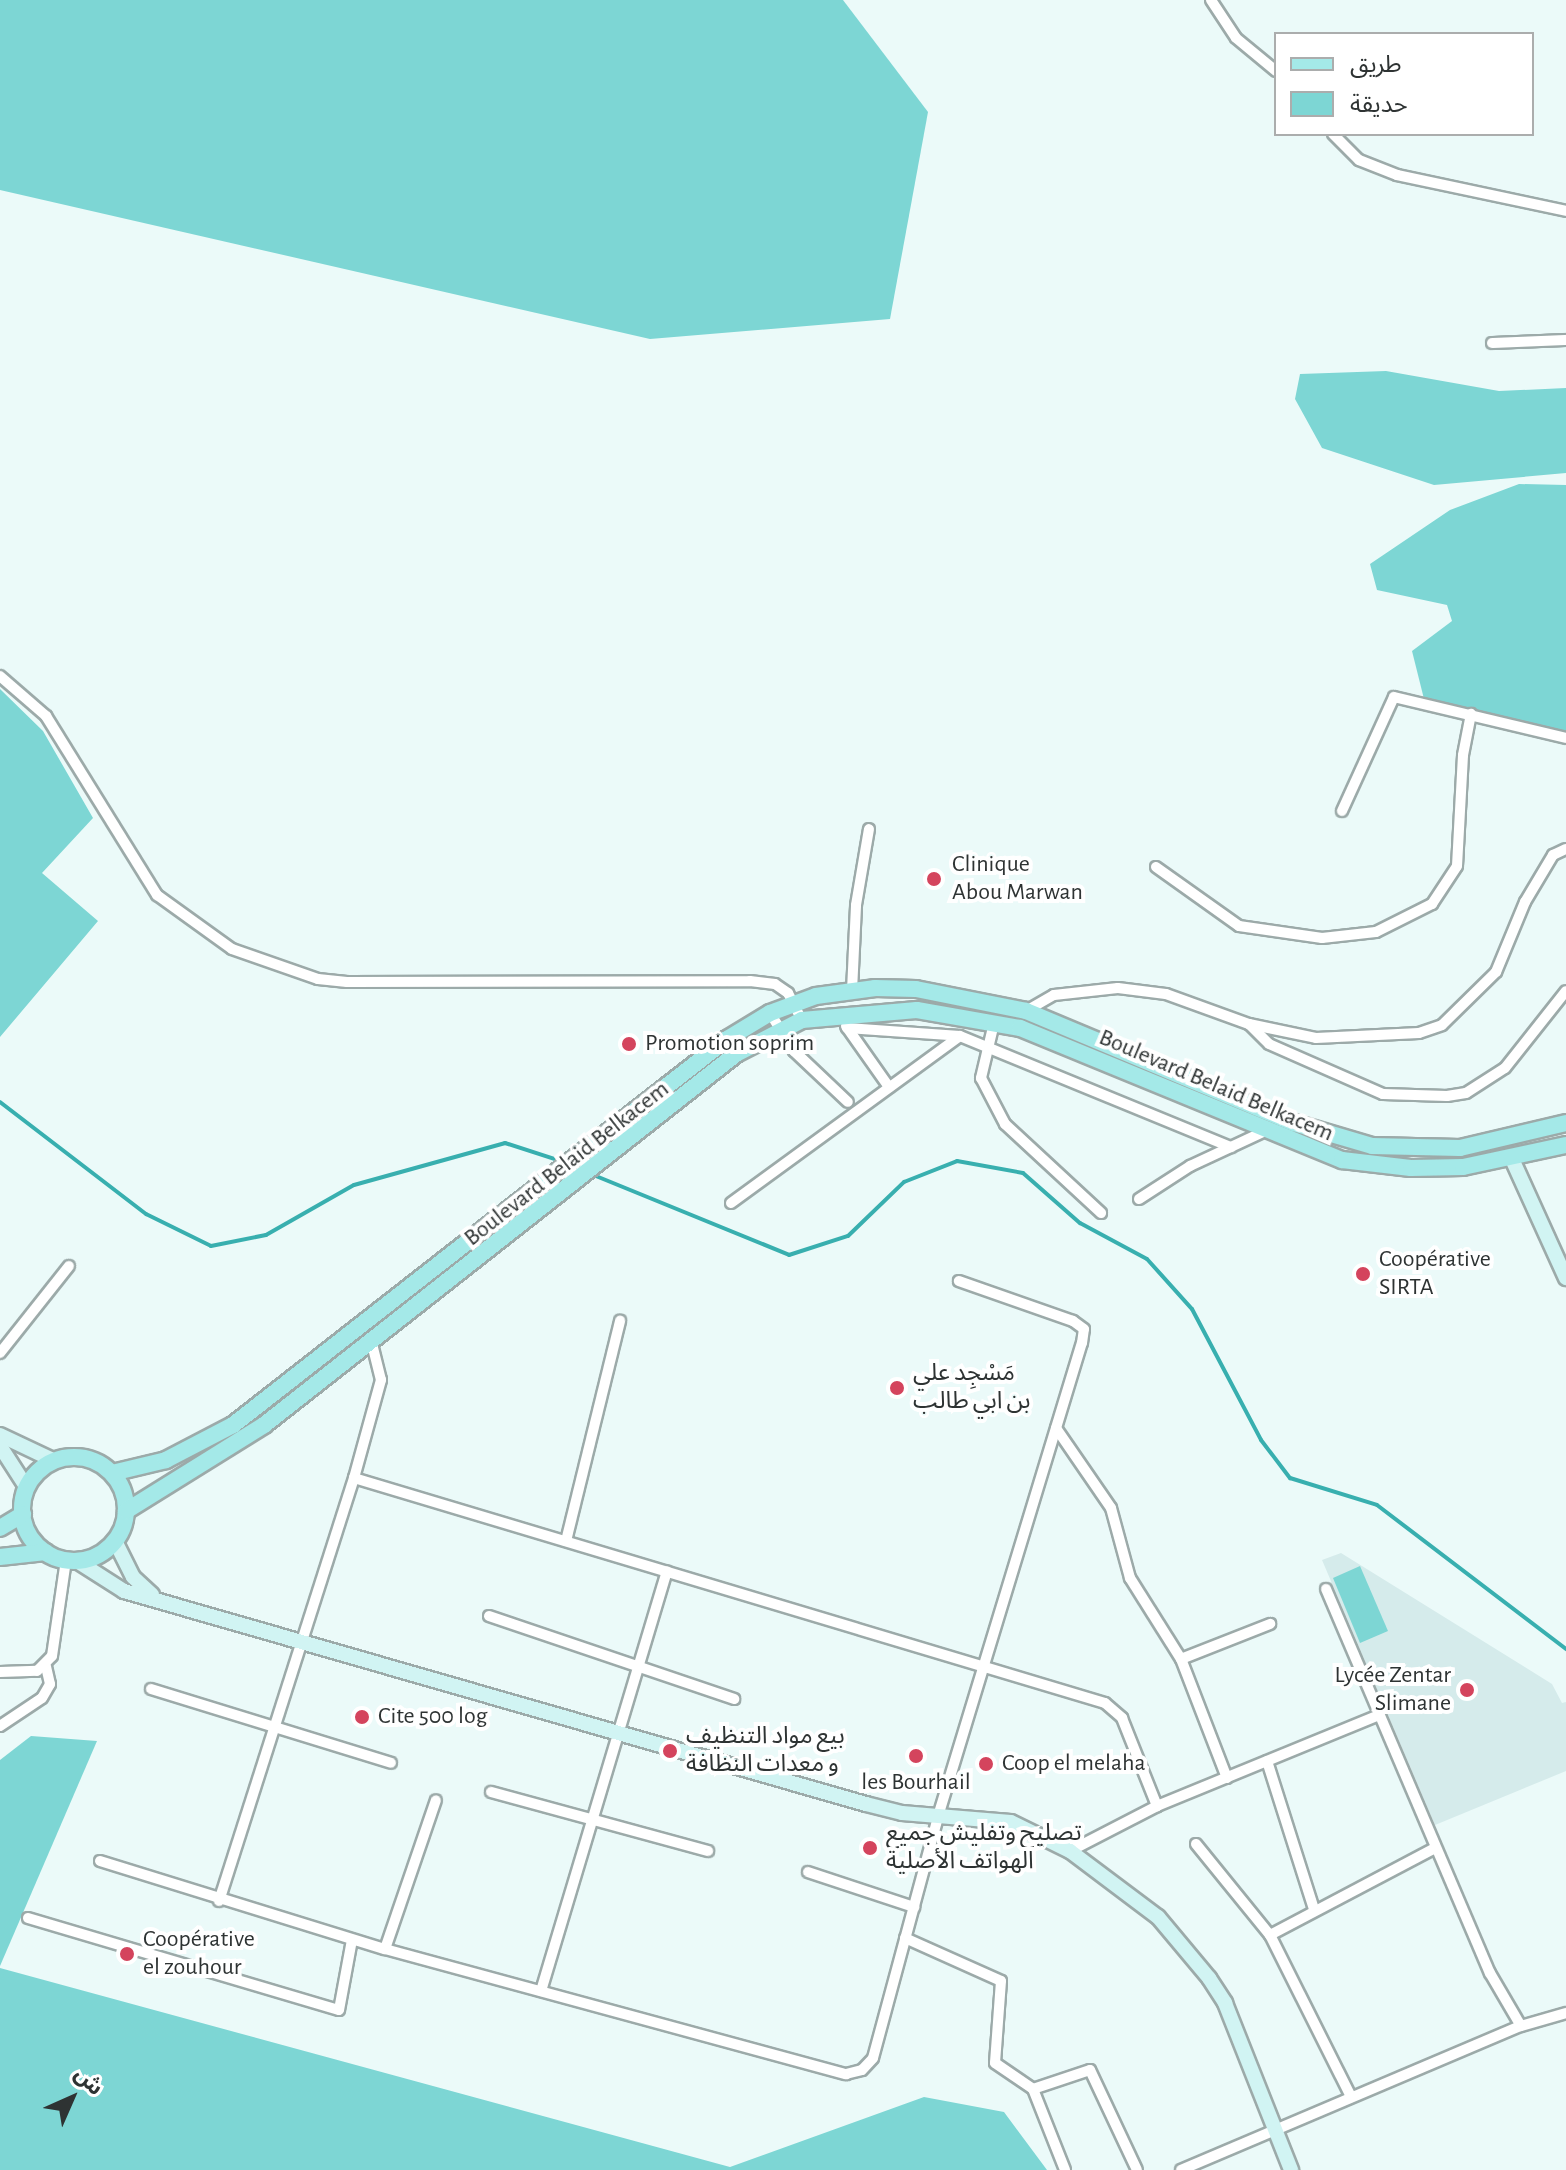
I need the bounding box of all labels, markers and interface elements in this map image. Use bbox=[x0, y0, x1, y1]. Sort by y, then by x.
legend bbox=[1274, 32, 1534, 136]
text: طريق bbox=[1350, 53, 1402, 77]
text: حديقة bbox=[1350, 93, 1408, 117]
place label: Clinique Abou Marwan bbox=[952, 851, 1083, 907]
marker: Clinique Abou Marwan bbox=[923, 868, 945, 890]
street label: Boulevard Belaid Belkacem bbox=[1094, 1024, 1338, 1148]
place label: Promotion soprim bbox=[645, 1030, 814, 1058]
marker: Promotion soprim bbox=[620, 1035, 638, 1053]
street label: Boulevard Belaid Belkacem bbox=[459, 1075, 675, 1253]
place label: Coopérative SIRTA bbox=[1379, 1246, 1491, 1302]
marker: Coopérative SIRTA bbox=[1354, 1265, 1372, 1283]
place label: مَسْجِد علي بن ابي طالب bbox=[913, 1360, 1030, 1416]
marker: مَسْجِد علي بن ابي طالب bbox=[888, 1379, 906, 1397]
place label: Lycée Zentar Slimane bbox=[1335, 1662, 1451, 1718]
marker: Lycée Zentar Slimane bbox=[1458, 1681, 1476, 1699]
place label: Cite 500 log bbox=[378, 1703, 487, 1731]
marker: Cite 500 log bbox=[353, 1708, 371, 1726]
place label: بيع مواد التنظيف و معدات النظافة bbox=[686, 1723, 845, 1779]
marker: بيع مواد التنظيف و معدات النظافة bbox=[661, 1742, 679, 1760]
marker: les Bourhail bbox=[907, 1747, 925, 1765]
place label: Coop el melaha bbox=[1002, 1750, 1146, 1778]
marker: Coop el melaha bbox=[977, 1755, 995, 1773]
place label: les Bourhail bbox=[861, 1769, 971, 1797]
place label: تصليح وتفليش جميع الهواتف الأصلية bbox=[886, 1820, 1082, 1876]
marker: تصليح وتفليش جميع الهواتف الأصلية bbox=[861, 1839, 879, 1857]
place label: Coopérative el zouhour bbox=[143, 1926, 255, 1982]
marker: Coopérative el zouhour bbox=[118, 1945, 136, 1963]
north arrow bbox=[32, 2058, 112, 2138]
text: ش bbox=[71, 2063, 107, 2099]

